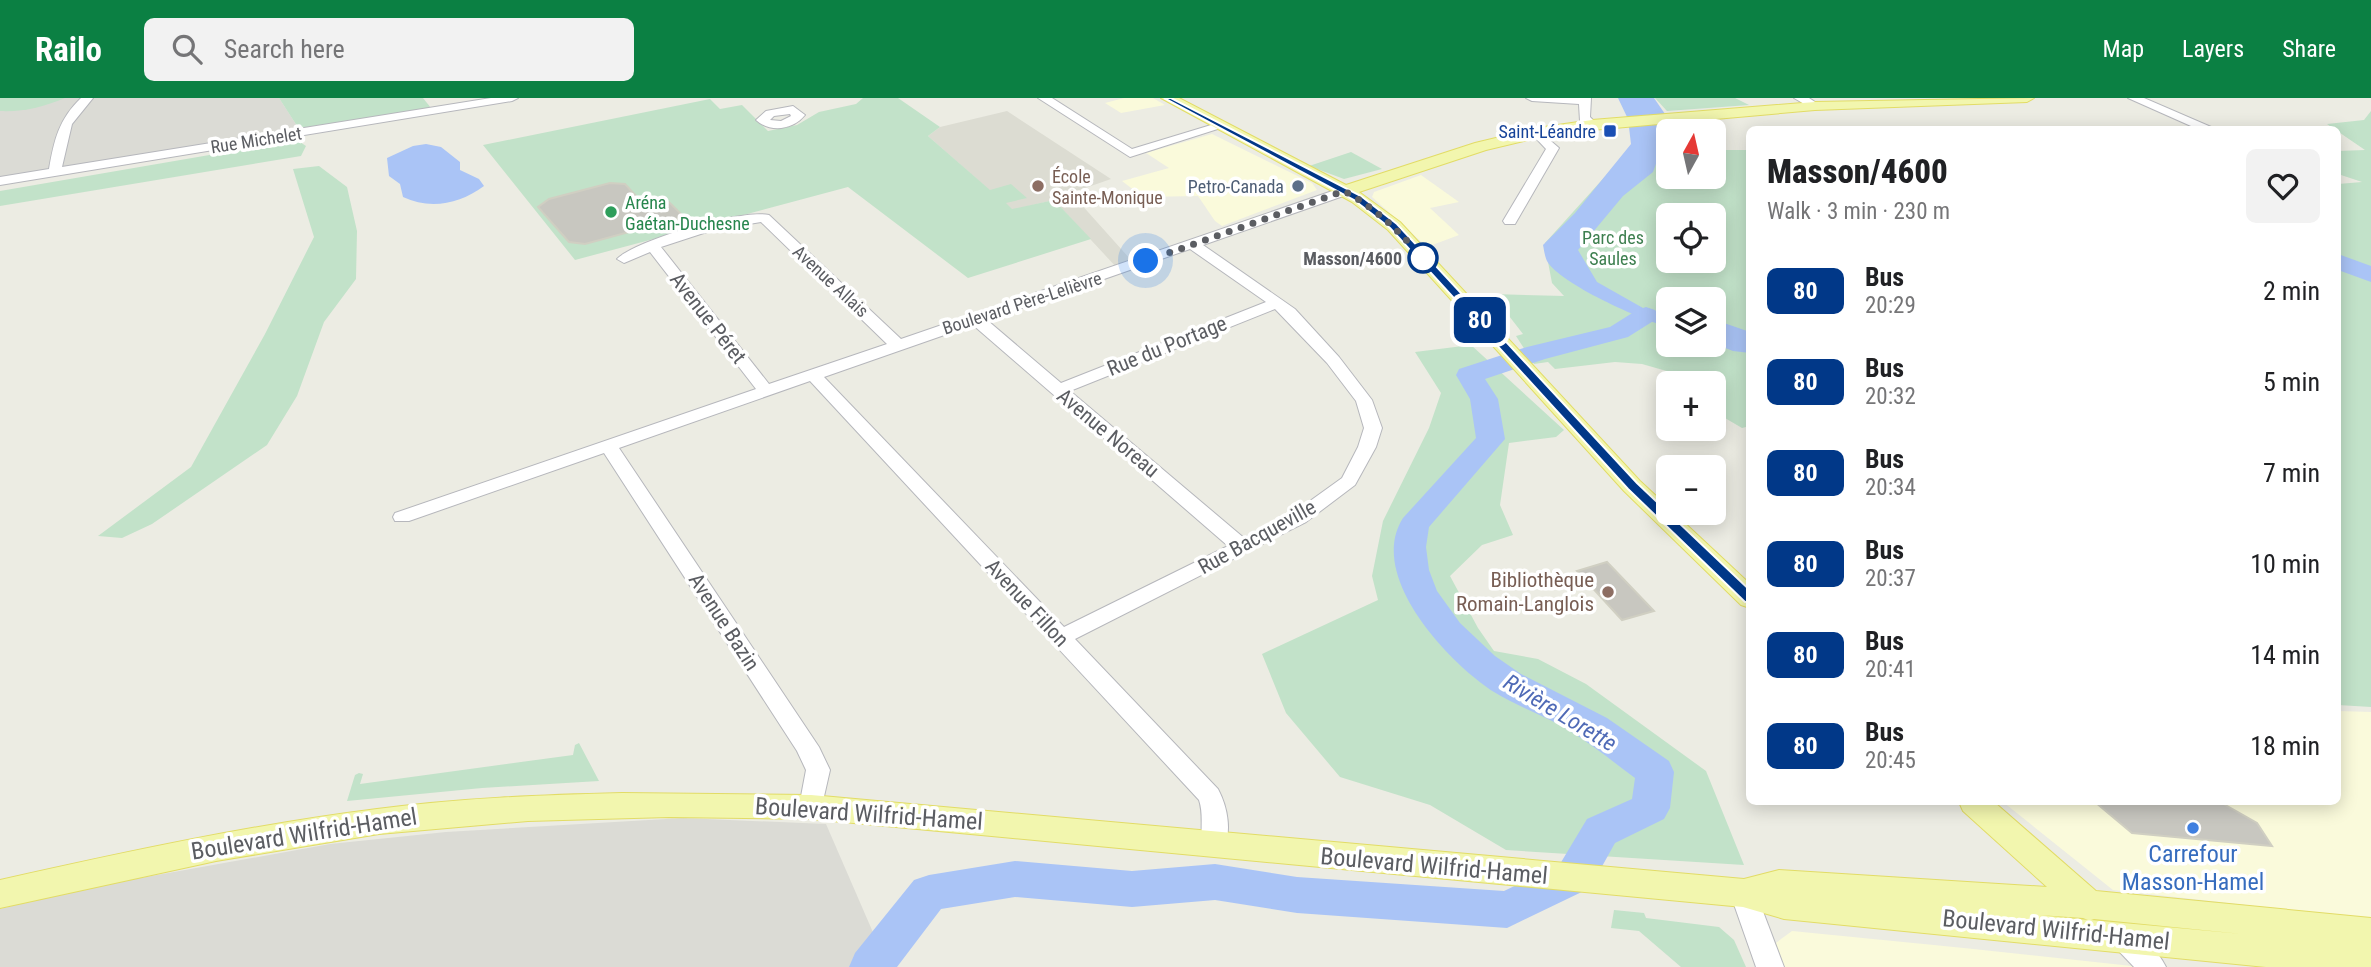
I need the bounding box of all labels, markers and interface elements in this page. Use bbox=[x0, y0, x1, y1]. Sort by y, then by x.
search box bbox=[144, 18, 634, 81]
text: Railo bbox=[35, 30, 102, 69]
icon: search bbox=[168, 30, 206, 68]
text: Search here bbox=[224, 34, 345, 64]
text: Map bbox=[2103, 35, 2144, 63]
text: Layers bbox=[2182, 35, 2244, 63]
text: Share bbox=[2282, 35, 2336, 63]
north arrow bbox=[1656, 119, 1726, 189]
map controls bbox=[1656, 119, 1726, 525]
place label: Saint-Léandre bbox=[1498, 121, 1596, 142]
street label: Rue Michelet bbox=[209, 122, 303, 158]
marker: Saint-Léandre bbox=[1602, 123, 1618, 139]
button: heart bbox=[2246, 149, 2320, 223]
text: Masson/4600 bbox=[1767, 152, 1948, 191]
place label: École Sainte-Monique bbox=[1052, 166, 1163, 208]
place label: Petro-Canada bbox=[1188, 176, 1284, 197]
marker: École Sainte-Monique bbox=[1030, 178, 1046, 194]
marker: Petro-Canada bbox=[1290, 178, 1306, 194]
place label: Aréna Gaétan-Duchesne bbox=[625, 192, 750, 234]
text: Walk · 3 min · 230 m bbox=[1767, 198, 1950, 225]
button: locate bbox=[1656, 203, 1726, 273]
marker: Aréna Gaétan-Duchesne bbox=[603, 204, 619, 220]
park label: Parc des Saules bbox=[1582, 227, 1644, 269]
street label: Avenue Allais bbox=[789, 241, 873, 321]
your location bbox=[1128, 243, 1163, 278]
marker: Masson/4600 bbox=[1408, 243, 1438, 273]
place label: Masson/4600 bbox=[1303, 248, 1402, 269]
text: Bus bbox=[1865, 262, 1904, 292]
street label: Boulevard Père-Lelièvre bbox=[940, 267, 1104, 339]
street label: Avenue Péret bbox=[665, 268, 751, 368]
text: 2 min bbox=[2263, 276, 2320, 306]
text: 80 bbox=[1793, 277, 1818, 305]
button: layers bbox=[1656, 287, 1726, 357]
text: 20:29 bbox=[1865, 292, 1916, 319]
line badge: 80 bbox=[1448, 297, 1512, 343]
text: 80 bbox=[1468, 306, 1492, 334]
street label: Rue du Portage bbox=[1104, 311, 1230, 381]
text: Bus bbox=[1865, 353, 1904, 383]
text: 5 min bbox=[2263, 367, 2320, 397]
text: 80 bbox=[1793, 368, 1818, 396]
button: + bbox=[1656, 371, 1726, 441]
text: 20:32 bbox=[1865, 383, 1916, 410]
street label: Avenue Noreau bbox=[1052, 384, 1164, 482]
text: Bus bbox=[1865, 444, 1904, 474]
button: − bbox=[1656, 455, 1726, 525]
text: 7 min bbox=[2263, 458, 2320, 488]
text: 80 bbox=[1793, 459, 1818, 487]
text: 20:34 bbox=[1865, 474, 1916, 501]
street label: Rue Bacqueville bbox=[1194, 495, 1320, 579]
text: Bus bbox=[1865, 535, 1904, 565]
text: 10 min bbox=[2250, 549, 2320, 579]
text: 80 bbox=[1793, 550, 1818, 578]
street label: Avenue Fillon bbox=[981, 554, 1073, 652]
text: 20:37 bbox=[1865, 565, 1916, 592]
place label: Bibliothèque Romain-Langlois bbox=[1456, 568, 1594, 616]
street label: Avenue Bazin bbox=[684, 569, 764, 675]
marker: Bibliothèque Romain-Langlois bbox=[1600, 584, 1616, 600]
text: Bus bbox=[1865, 626, 1904, 656]
text: 14 min bbox=[2250, 640, 2320, 670]
text: 80 bbox=[1793, 641, 1818, 669]
text: 20:41 bbox=[1865, 656, 1916, 683]
water label: Rivière Lorette bbox=[1499, 669, 1621, 757]
text: Bus bbox=[1865, 717, 1904, 747]
text: 18 min bbox=[2250, 731, 2320, 761]
text: 80 bbox=[1793, 732, 1818, 760]
text: 20:45 bbox=[1865, 747, 1916, 774]
street label: Boulevard Wilfrid-Hamel bbox=[754, 792, 984, 836]
street label: Boulevard Wilfrid-Hamel bbox=[189, 802, 419, 866]
marker: Carrefour Masson-Hamel bbox=[2185, 820, 2201, 836]
place label: Carrefour Masson-Hamel bbox=[2122, 840, 2264, 896]
street label: Boulevard Wilfrid-Hamel bbox=[1319, 842, 1549, 890]
street label: Boulevard Wilfrid-Hamel bbox=[1941, 904, 2171, 956]

